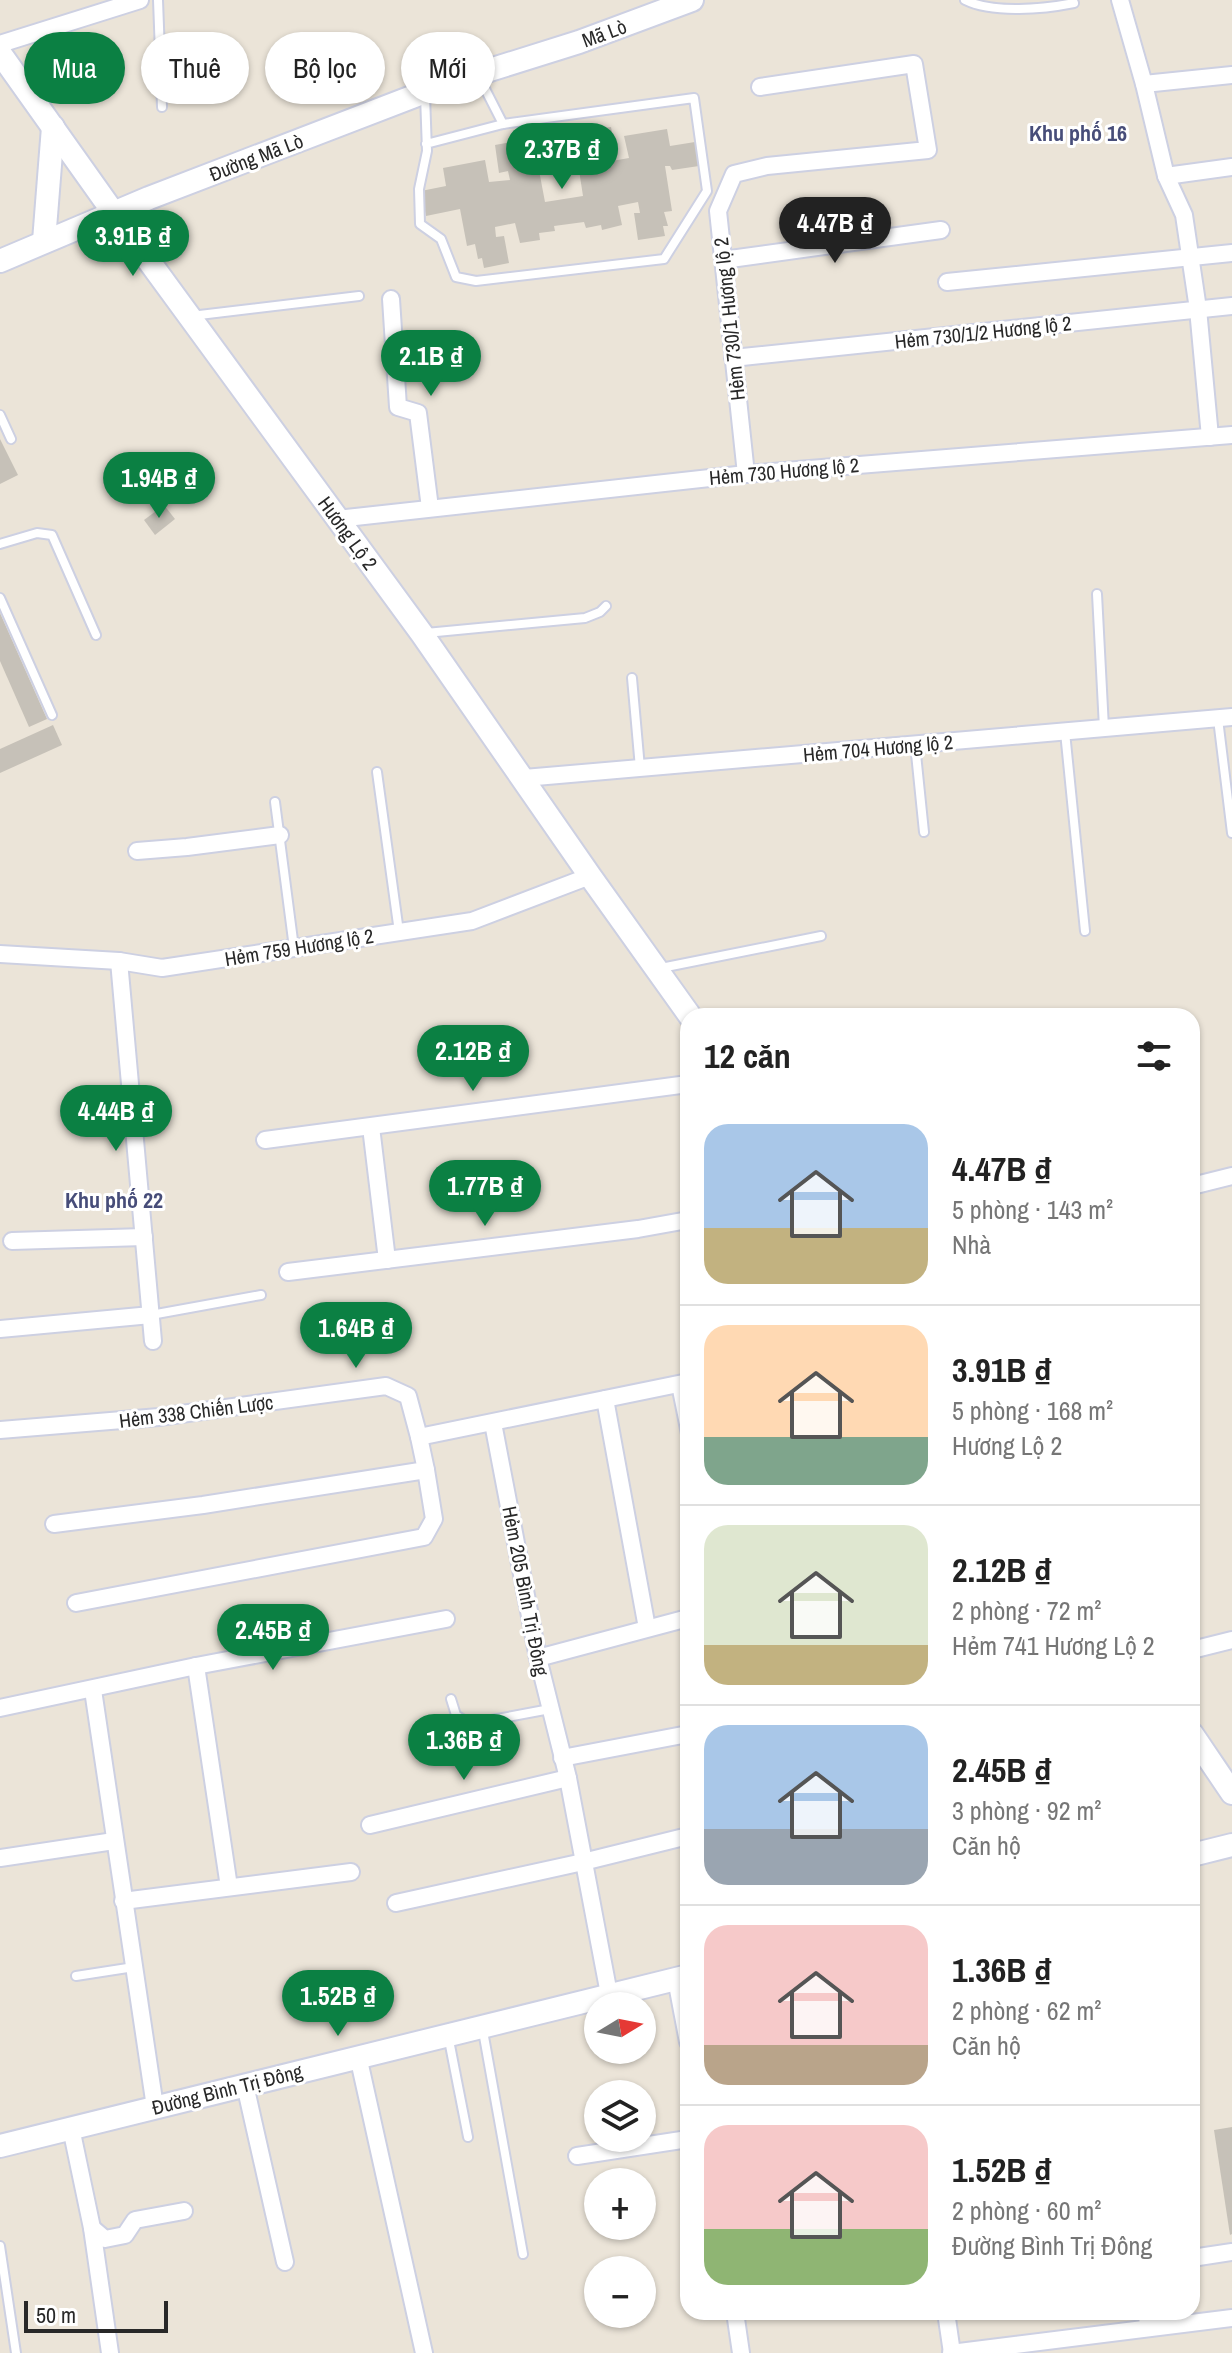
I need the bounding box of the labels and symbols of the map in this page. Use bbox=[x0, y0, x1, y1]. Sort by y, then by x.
street label: Mã Lò bbox=[578, 13, 630, 53]
district label: Khu phố 16 bbox=[1029, 118, 1127, 148]
pin: 2.37B ₫ bbox=[488, 123, 636, 191]
street label: Đường Mã Lò bbox=[205, 127, 307, 187]
pin: 4.47B ₫ bbox=[761, 197, 909, 265]
pin: 3.91B ₫ bbox=[59, 210, 207, 278]
street label: Hẻm 730/1 Hương lộ 2 bbox=[707, 236, 751, 402]
street label: Hẻm 730/1/2 Hương lộ 2 bbox=[893, 309, 1073, 355]
pin: 2.1B ₫ bbox=[366, 330, 496, 398]
street label: Hẻm 730 Hương lộ 2 bbox=[708, 451, 860, 491]
pin: 1.94B ₫ bbox=[85, 452, 233, 520]
street label: Hương Lộ 2 bbox=[312, 491, 384, 575]
street label: Hẻm 704 Hương lộ 2 bbox=[802, 728, 954, 768]
street label: Hẻm 759 Hương lộ 2 bbox=[223, 922, 375, 972]
pin: 2.12B ₫ bbox=[399, 1025, 547, 1093]
pin: 4.44B ₫ bbox=[42, 1085, 190, 1153]
pin: 1.77B ₫ bbox=[411, 1160, 559, 1228]
district label: Khu phố 22 bbox=[65, 1185, 163, 1215]
pin: 1.64B ₫ bbox=[282, 1302, 430, 1370]
street label: Hẻm 338 Chiến Lược bbox=[117, 1388, 275, 1434]
street label: Hẻm 205 Bình Trị Đông bbox=[496, 1504, 556, 1678]
pin: 2.45B ₫ bbox=[199, 1604, 347, 1672]
pin: 1.36B ₫ bbox=[390, 1714, 538, 1782]
pin: 1.52B ₫ bbox=[264, 1970, 412, 2038]
north arrow bbox=[584, 1992, 656, 2064]
street label: Đường Bình Trị Đông bbox=[149, 2057, 305, 2121]
scale bar bbox=[24, 2297, 168, 2333]

